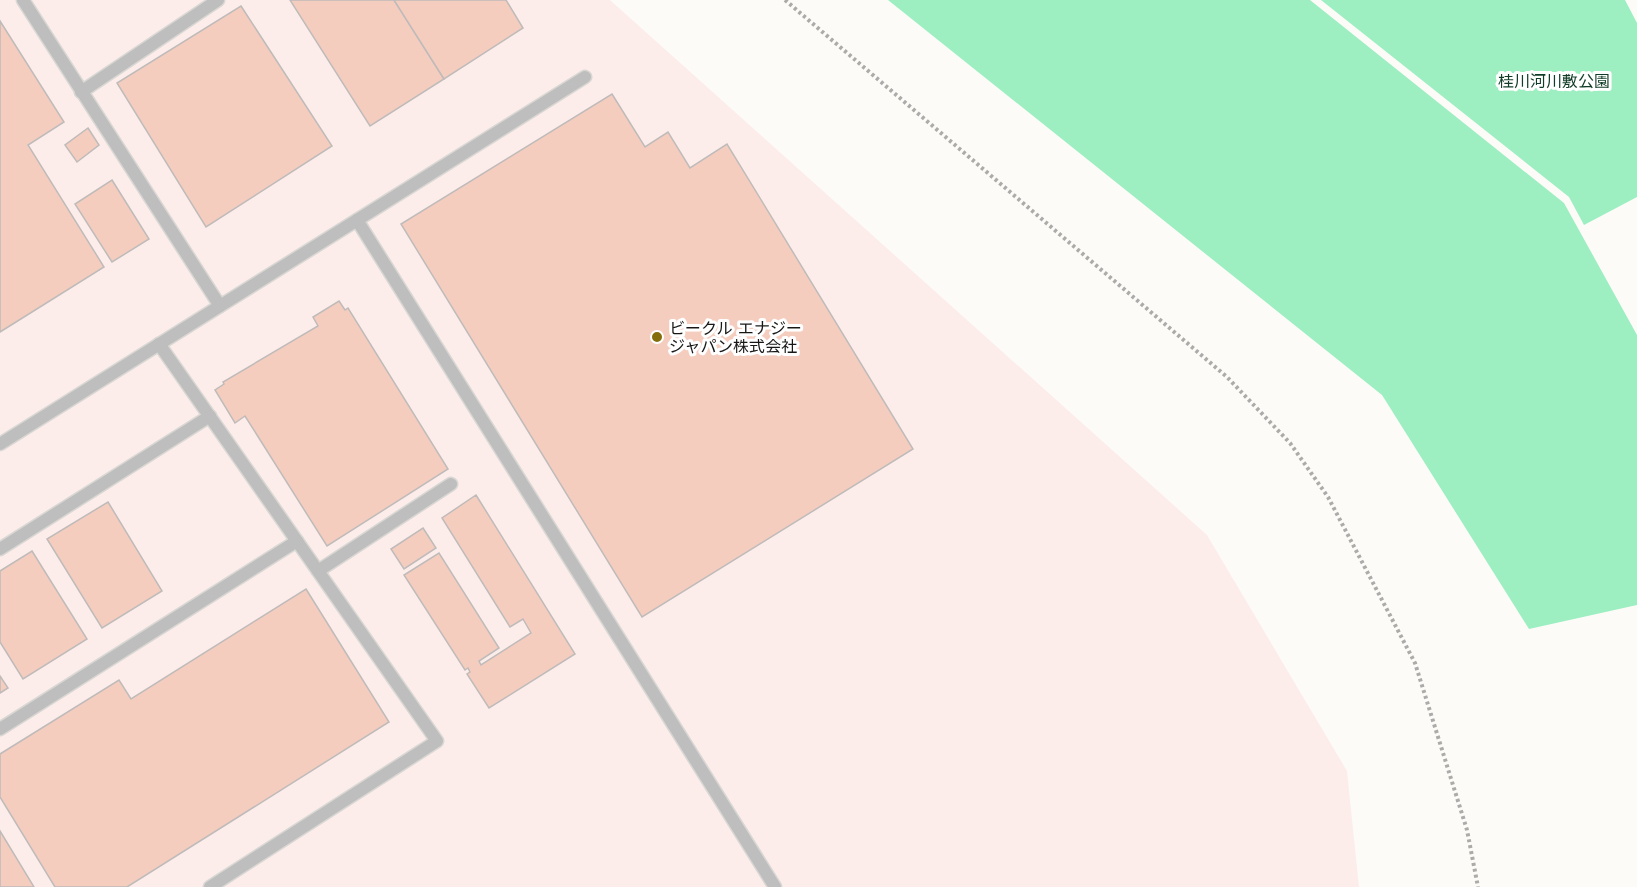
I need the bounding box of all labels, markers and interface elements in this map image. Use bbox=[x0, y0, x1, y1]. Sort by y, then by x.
park label: 桂川河川敷公園 bbox=[1498, 72, 1610, 91]
place label: ビークル エナジー ジャパン株式会社 bbox=[669, 319, 802, 356]
marker: ビークル エナジー ジャパン株式会社 bbox=[650, 330, 664, 344]

